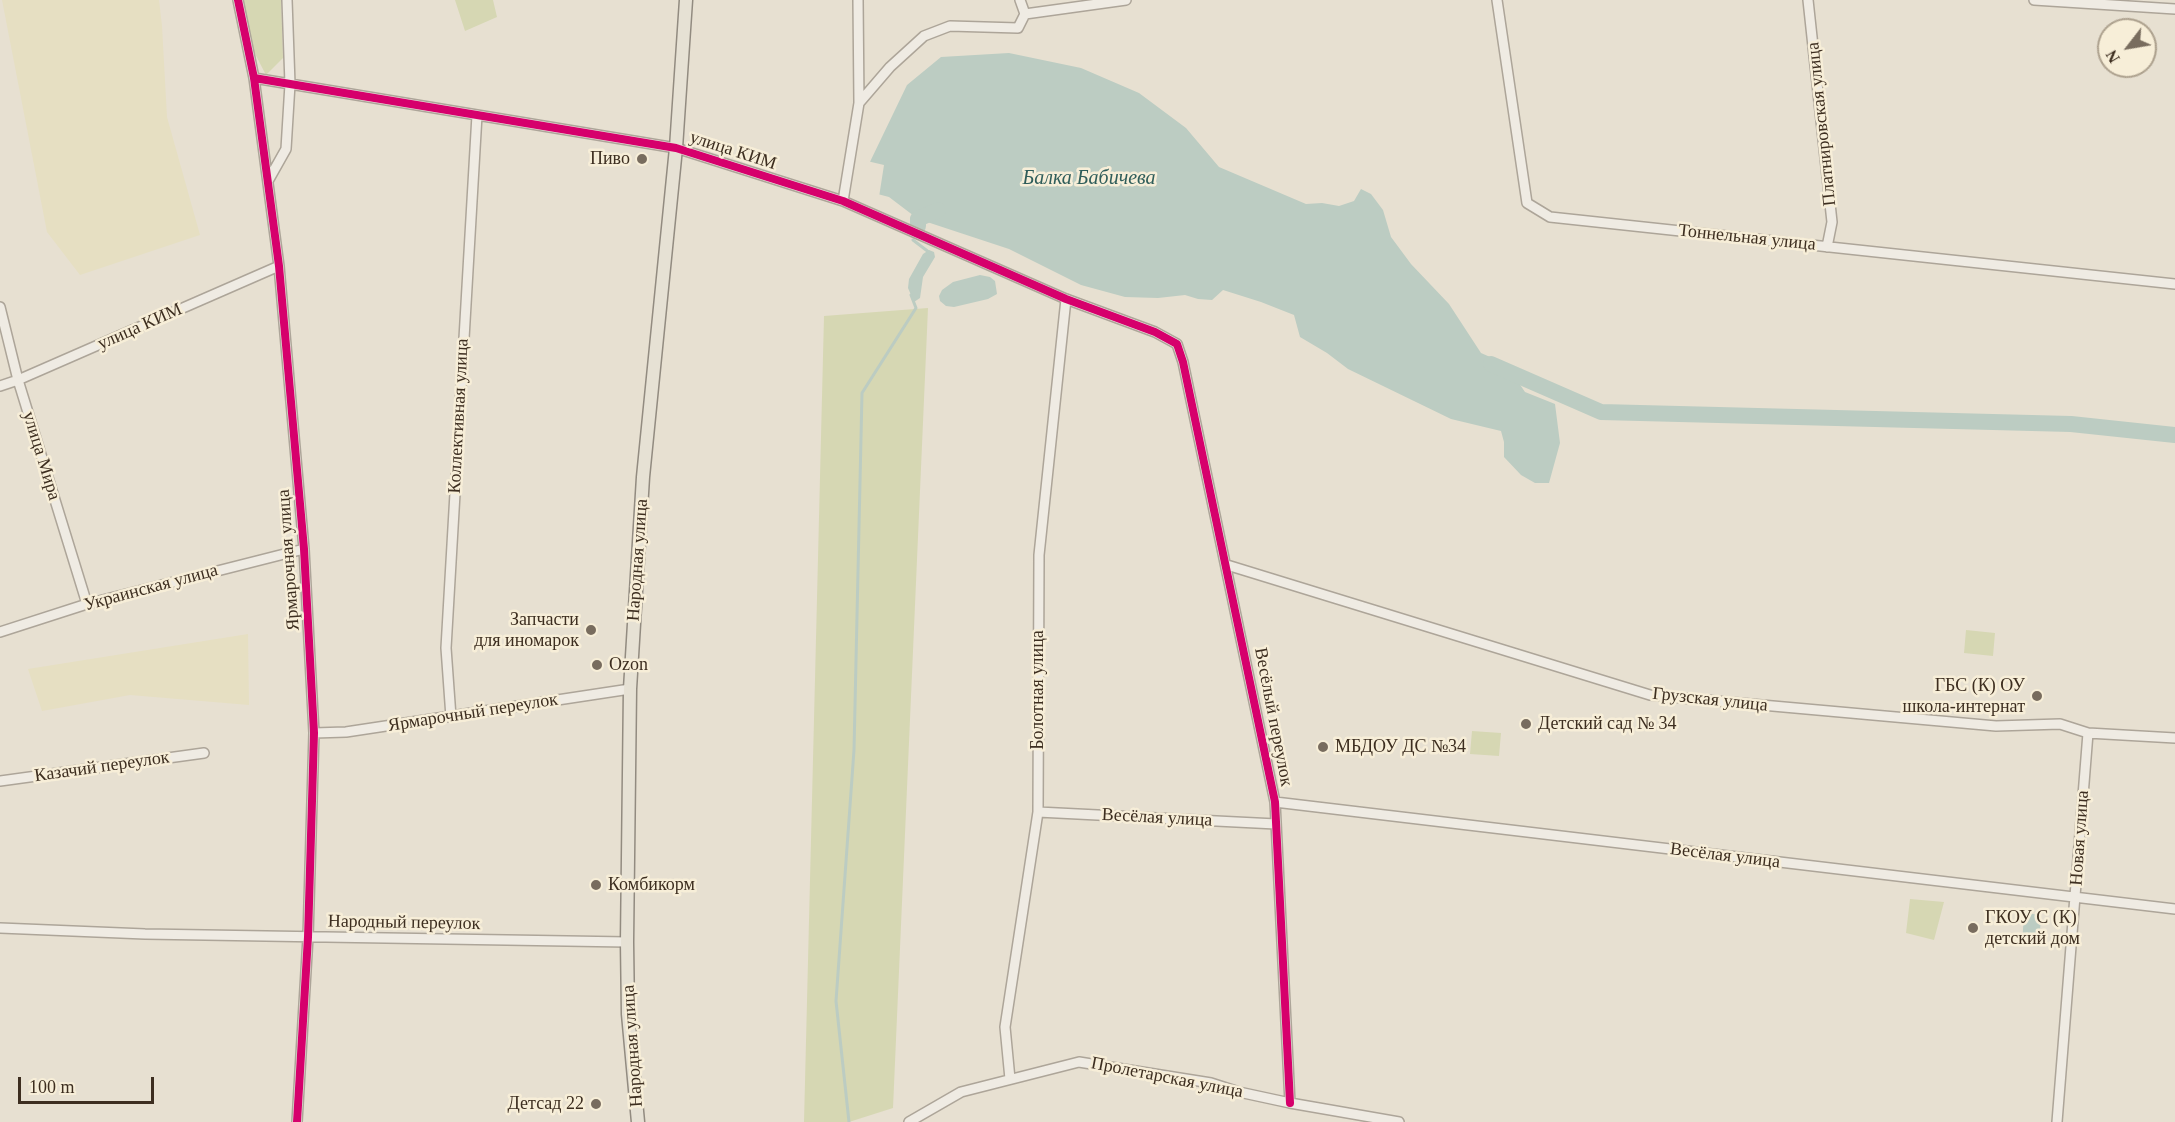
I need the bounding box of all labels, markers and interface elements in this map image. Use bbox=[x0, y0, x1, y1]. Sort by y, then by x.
north arrow bbox=[2097, 18, 2157, 78]
street label: Платнировская улица bbox=[1803, 41, 1841, 207]
text: N bbox=[2103, 47, 2123, 66]
street label: улица КИМ bbox=[687, 127, 779, 175]
place label: Пиво bbox=[590, 148, 630, 170]
marker: Пиво bbox=[635, 152, 649, 166]
water label: Балка Бабичева bbox=[1022, 167, 1156, 191]
street label: Тоннельная улица bbox=[1677, 220, 1817, 256]
street label: улица КИМ bbox=[95, 299, 185, 355]
street label: Коллективная улица bbox=[444, 338, 474, 494]
street label: улица Мира bbox=[17, 409, 65, 503]
street label: Ярмарочная улица bbox=[273, 489, 305, 631]
street label: Народная улица bbox=[623, 498, 653, 622]
street label: Украинская улица bbox=[82, 560, 220, 616]
place label: Запчасти для иномарок bbox=[474, 609, 579, 652]
marker: Запчасти для иномарок bbox=[584, 623, 598, 637]
street label: Болотная улица bbox=[1027, 630, 1049, 750]
street label: Весёлый переулок bbox=[1249, 646, 1297, 788]
place label: Ozon bbox=[609, 654, 648, 676]
marker: Ozon bbox=[590, 658, 604, 672]
place label: ГБС (К) ОУ школа-интернат bbox=[1902, 675, 2025, 718]
street label: Грузская улица bbox=[1651, 683, 1769, 717]
street label: Ярмарочный переулок bbox=[387, 689, 559, 737]
marker: ГБС (К) ОУ школа-интернат bbox=[2030, 689, 2044, 703]
place label: Детский сад № 34 bbox=[1538, 713, 1677, 735]
marker: Детский сад № 34 bbox=[1519, 717, 1533, 731]
place label: МБДОУ ДС №34 bbox=[1335, 736, 1466, 758]
marker: МБДОУ ДС №34 bbox=[1316, 740, 1330, 754]
street label: Казачий переулок bbox=[33, 747, 171, 787]
street label: Новая улица bbox=[2066, 790, 2094, 886]
street label: Весёлая улица bbox=[1101, 804, 1213, 832]
street label: Весёлая улица bbox=[1669, 839, 1781, 873]
place label: Комбикорм bbox=[608, 874, 695, 896]
marker: Комбикорм bbox=[589, 878, 603, 892]
place label: ГКОУ С (К) детский дом bbox=[1985, 907, 2080, 950]
street label: Народный переулок bbox=[328, 911, 480, 935]
marker: ГКОУ С (К) детский дом bbox=[1966, 921, 1980, 935]
street label: Народная улица bbox=[618, 984, 648, 1108]
street label: Пролетарская улица bbox=[1089, 1053, 1245, 1103]
scale bar bbox=[21, 1065, 158, 1103]
text: 100 m bbox=[29, 1077, 75, 1097]
place label: Детсад 22 bbox=[508, 1093, 584, 1115]
marker: Детсад 22 bbox=[589, 1097, 603, 1111]

